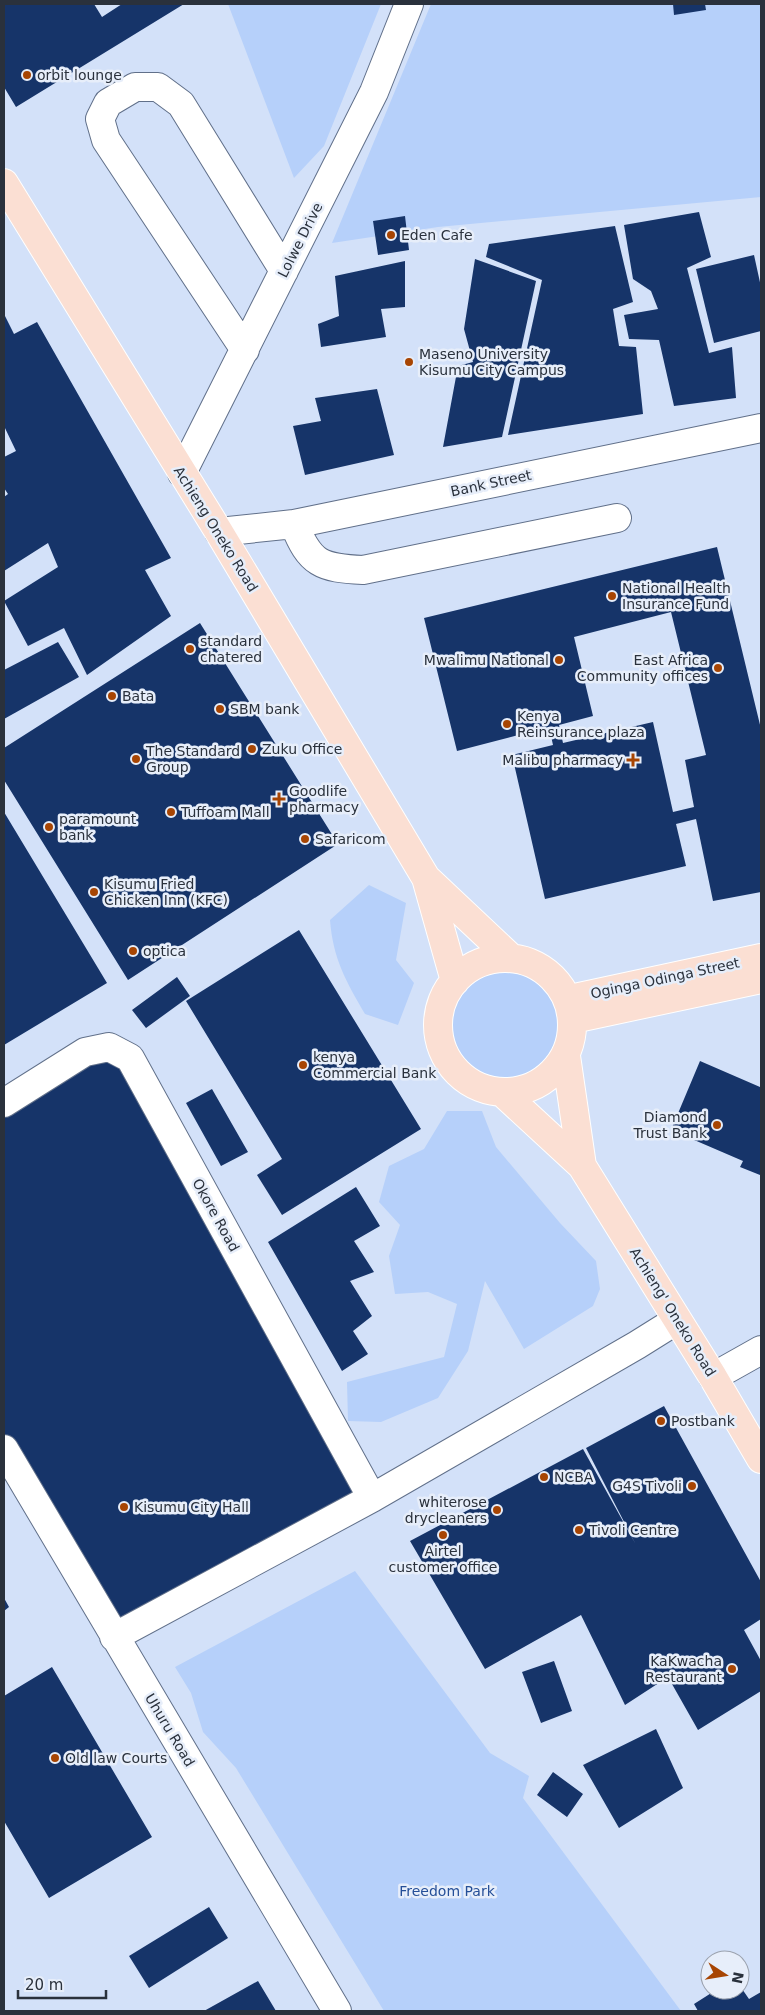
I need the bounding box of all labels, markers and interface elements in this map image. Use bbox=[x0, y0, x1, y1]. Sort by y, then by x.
place label: orbit lounge bbox=[37, 67, 122, 83]
marker: orbit lounge bbox=[21, 69, 33, 81]
street label: Lolwe Drive bbox=[274, 200, 326, 280]
place label: Eden Cafe bbox=[401, 227, 473, 243]
marker: Eden Cafe bbox=[385, 229, 397, 241]
place label: Maseno University Kisumu City Campus bbox=[419, 346, 564, 378]
marker: Maseno University Kisumu City Campus bbox=[403, 356, 415, 368]
street label: Achieng Oneko Road bbox=[171, 463, 261, 595]
street label: Bank Street bbox=[449, 467, 533, 499]
place label: National Health Insurance Fund bbox=[622, 580, 731, 612]
marker: National Health Insurance Fund bbox=[606, 590, 618, 602]
place label: standard chatered bbox=[200, 633, 262, 665]
marker: standard chatered bbox=[184, 643, 196, 655]
place label: Mwalimu National bbox=[424, 652, 549, 668]
place label: East Africa Community offices bbox=[577, 652, 708, 684]
marker: Mwalimu National bbox=[553, 654, 565, 666]
marker: East Africa Community offices bbox=[712, 662, 724, 674]
place label: Bata bbox=[122, 688, 154, 704]
marker: Bata bbox=[106, 690, 118, 702]
place label: SBM bank bbox=[230, 701, 300, 717]
marker: SBM bank bbox=[214, 703, 226, 715]
place label: Kenya Reinsurance plaza bbox=[517, 708, 645, 740]
marker: Kenya Reinsurance plaza bbox=[501, 718, 513, 730]
place label: Zuku Office bbox=[262, 741, 342, 757]
place label: The Standard Group bbox=[145, 743, 240, 775]
marker: Zuku Office bbox=[246, 743, 258, 755]
place label: Malibu pharmacy bbox=[502, 752, 623, 768]
marker: The Standard Group bbox=[130, 753, 142, 765]
marker: Malibu pharmacy bbox=[627, 754, 639, 766]
place label: Goodlife pharmacy bbox=[289, 783, 359, 815]
marker: Goodlife pharmacy bbox=[273, 793, 285, 805]
place label: Tuffoam Mall bbox=[180, 804, 270, 820]
marker: Tuffoam Mall bbox=[165, 806, 177, 818]
place label: paramount bank bbox=[59, 811, 137, 843]
marker: paramount bank bbox=[43, 821, 55, 833]
place label: Safaricom bbox=[315, 831, 386, 847]
marker: Safaricom bbox=[299, 833, 311, 845]
place label: Kisumu Fried Chicken Inn (KFC) bbox=[104, 876, 228, 908]
marker: Kisumu Fried Chicken Inn (KFC) bbox=[88, 886, 100, 898]
place label: optica bbox=[143, 943, 186, 959]
marker: optica bbox=[127, 945, 139, 957]
street label: Oginga Odinga Street bbox=[589, 954, 741, 1002]
place label: kenya Commercial Bank bbox=[313, 1049, 437, 1081]
marker: kenya Commercial Bank bbox=[297, 1059, 309, 1071]
place label: Diamond Trust Bank bbox=[632, 1109, 708, 1141]
marker: Diamond Trust Bank bbox=[711, 1119, 723, 1131]
street label: Okore Road bbox=[189, 1176, 243, 1254]
street label: Achieng' Oneko Road bbox=[627, 1245, 719, 1379]
place label: Postbank bbox=[671, 1413, 736, 1429]
marker: Postbank bbox=[655, 1415, 667, 1427]
place label: NCBA bbox=[554, 1469, 594, 1485]
marker: NCBA bbox=[538, 1471, 550, 1483]
place label: G4S Tivoli bbox=[612, 1478, 682, 1494]
marker: G4S Tivoli bbox=[686, 1480, 698, 1492]
place label: whiterose drycleaners bbox=[405, 1494, 487, 1526]
place label: Kisumu City Hall bbox=[134, 1499, 249, 1515]
marker: Kisumu City Hall bbox=[118, 1501, 130, 1513]
marker: whiterose drycleaners bbox=[491, 1504, 503, 1516]
place label: Tivoli Centre bbox=[588, 1522, 677, 1538]
marker: Tivoli Centre bbox=[573, 1524, 585, 1536]
marker: Airtel customer office bbox=[437, 1529, 449, 1541]
place label: Airtel customer office bbox=[389, 1543, 497, 1575]
place label: KaKwacha Restaurant bbox=[645, 1653, 722, 1685]
marker: KaKwacha Restaurant bbox=[726, 1663, 738, 1675]
street label: Uhuru Road bbox=[142, 1691, 198, 1769]
place label: Old law Courts bbox=[65, 1750, 167, 1766]
marker: Old law Courts bbox=[49, 1752, 61, 1764]
park label: Freedom Park bbox=[399, 1883, 496, 1899]
north arrow bbox=[700, 1950, 750, 2000]
scale bar bbox=[18, 1968, 105, 2000]
text: N bbox=[729, 1970, 747, 1985]
text: 20 m bbox=[25, 1976, 63, 1994]

